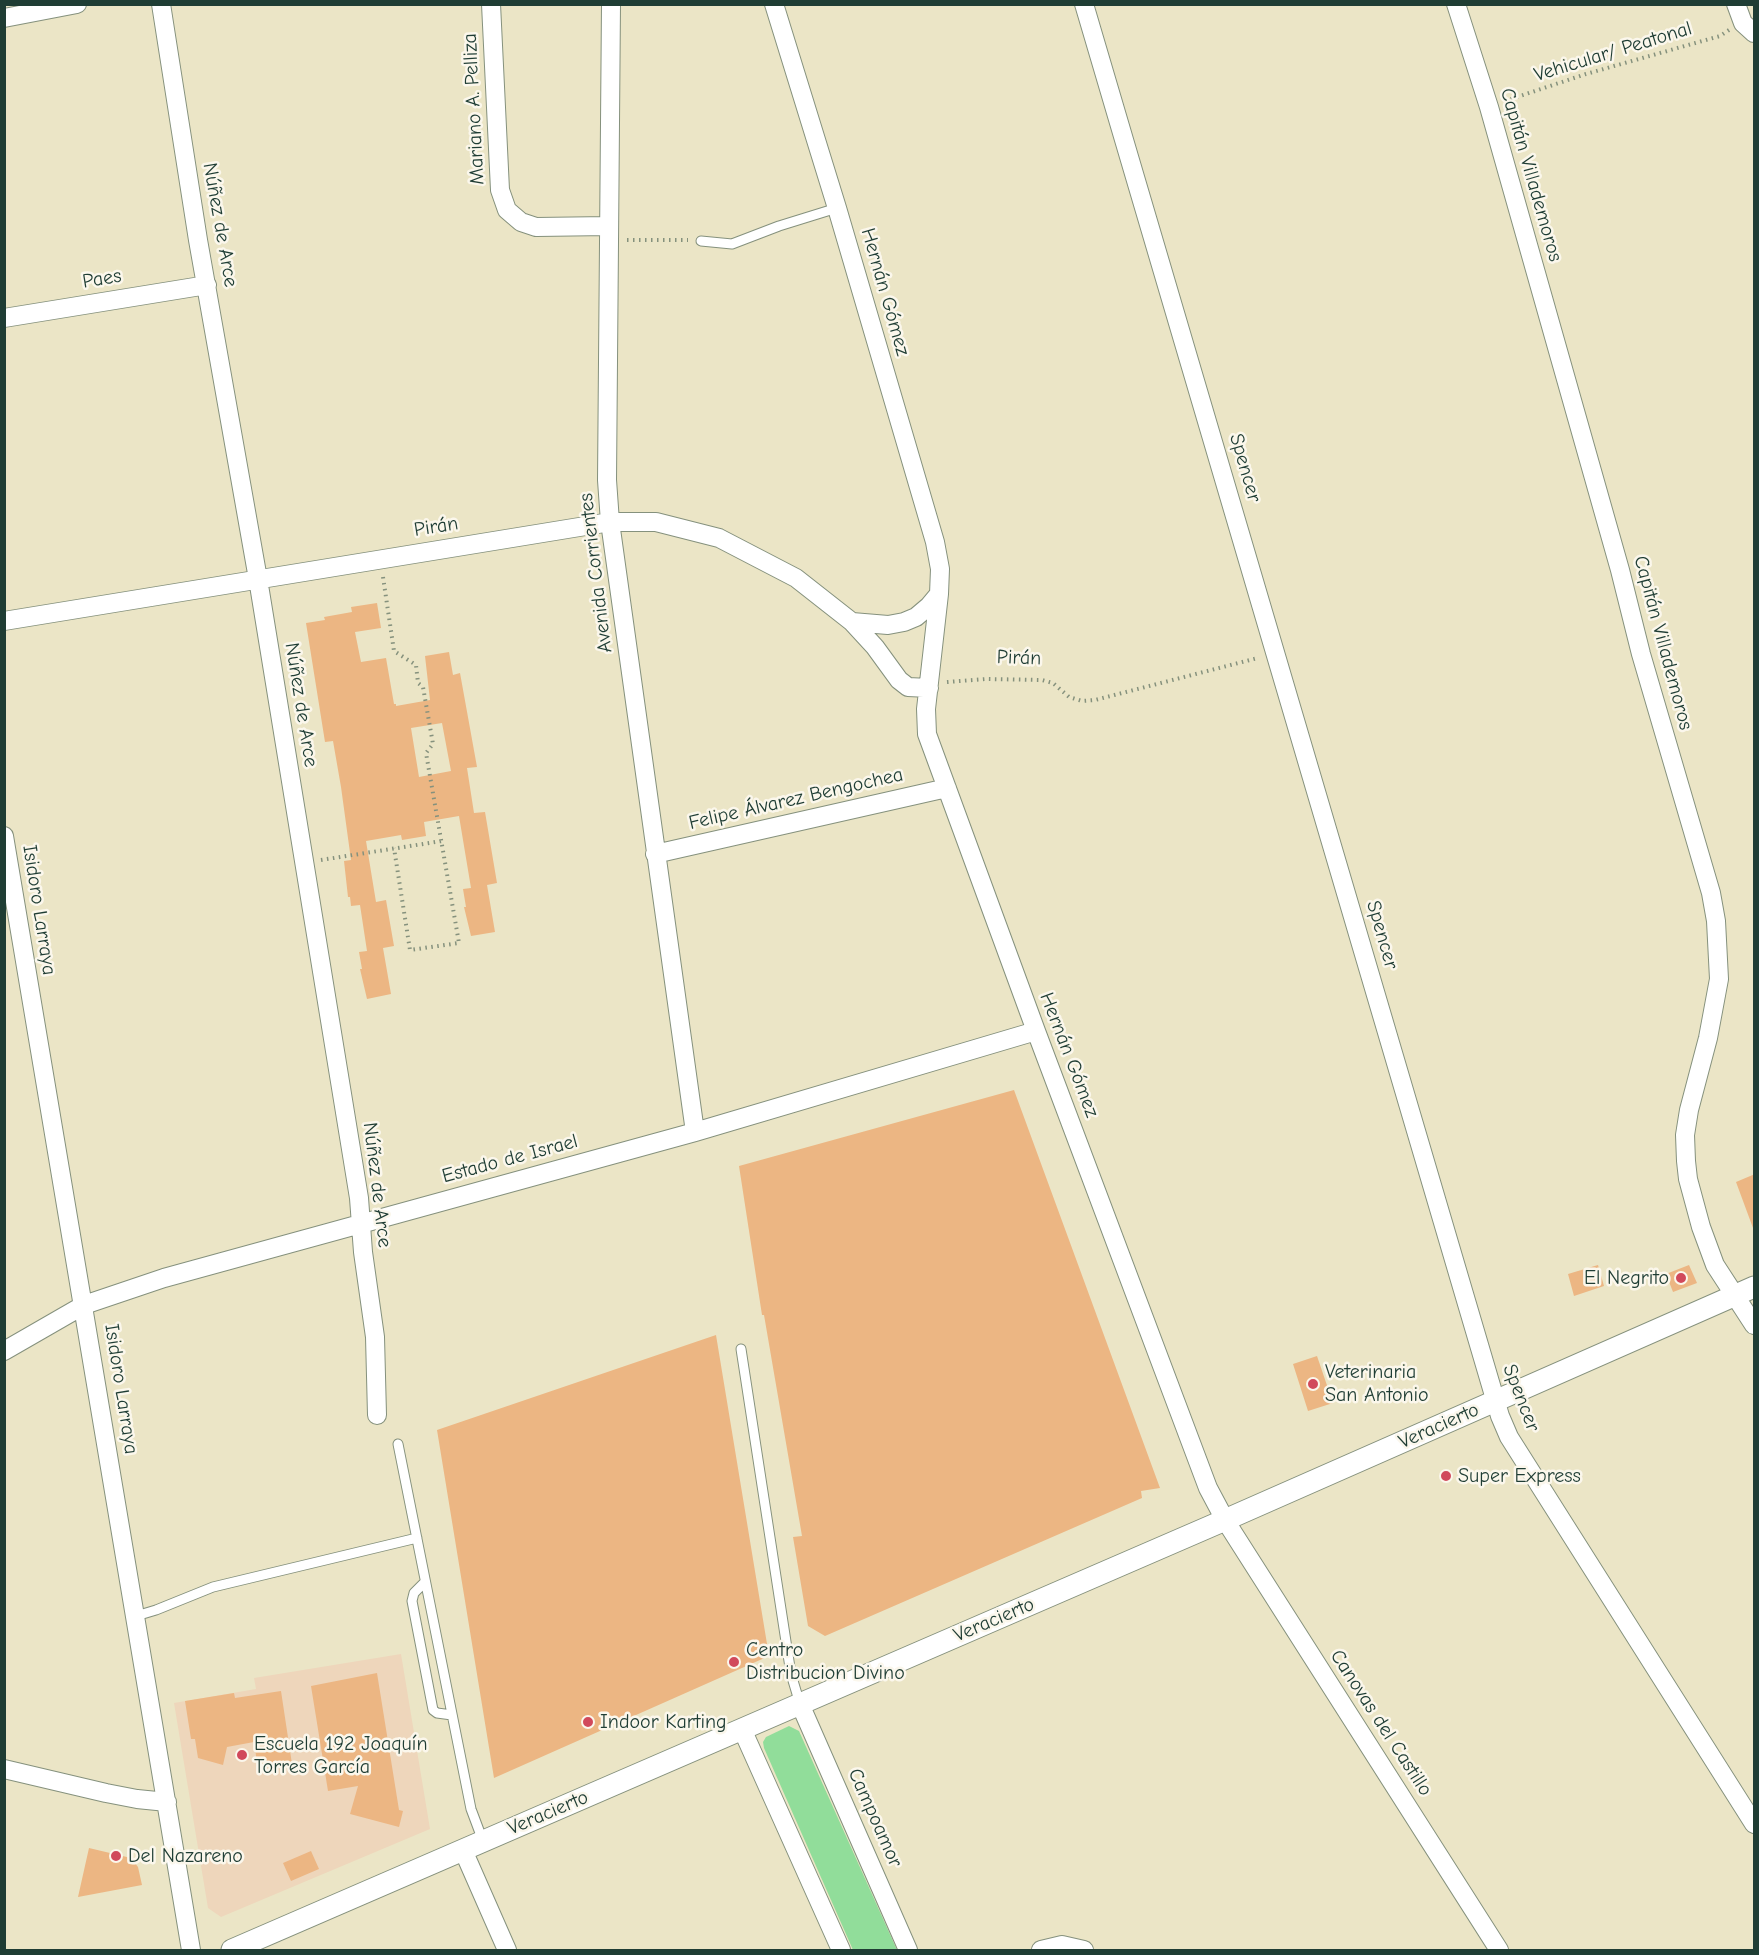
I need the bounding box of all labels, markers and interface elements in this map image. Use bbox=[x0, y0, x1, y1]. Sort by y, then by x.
street label: Vehicular/ Peatonal bbox=[1531, 17, 1695, 87]
street label: Mariano A. Pelliza bbox=[458, 33, 490, 185]
street label: Capitán Villademoros bbox=[1495, 85, 1567, 265]
street label: Núñez de Arce bbox=[197, 161, 243, 289]
street label: Hernán Gómez bbox=[855, 225, 915, 359]
street label: Paes bbox=[81, 264, 123, 294]
street label: Spencer bbox=[1224, 431, 1266, 505]
street label: Avenida Corrientes bbox=[574, 492, 618, 654]
street label: Pirán bbox=[412, 512, 460, 542]
street label: Capitán Villademoros bbox=[1628, 553, 1698, 733]
street label: Núñez de Arce bbox=[279, 641, 323, 769]
street label: Pirán bbox=[996, 645, 1042, 671]
street label: Felipe Álvarez Bengochea bbox=[686, 763, 906, 835]
street label: Isidoro Larraya bbox=[17, 843, 61, 977]
street label: Spencer bbox=[1361, 898, 1403, 972]
street label: Hernán Gómez bbox=[1034, 989, 1104, 1121]
street label: Núñez de Arce bbox=[357, 1121, 397, 1249]
street label: Estado de Israel bbox=[440, 1129, 580, 1189]
place label: El Negrito bbox=[1584, 1266, 1669, 1290]
marker: El Negrito bbox=[1674, 1271, 1688, 1285]
street label: Isidoro Larraya bbox=[99, 1322, 143, 1456]
place label: Veterinaria San Antonio bbox=[1325, 1360, 1429, 1407]
street label: Spencer bbox=[1497, 1361, 1545, 1435]
marker: Veterinaria San Antonio bbox=[1306, 1377, 1320, 1391]
street label: Veracierto bbox=[1395, 1398, 1483, 1454]
place label: Super Express bbox=[1458, 1464, 1581, 1488]
marker: Super Express bbox=[1439, 1469, 1453, 1483]
street label: Veracierto bbox=[950, 1592, 1038, 1648]
place label: Centro Distribucion Divino bbox=[746, 1638, 905, 1685]
street label: Canovas del Castillo bbox=[1325, 1645, 1437, 1801]
marker: Centro Distribucion Divino bbox=[727, 1655, 741, 1669]
place label: Indoor Karting bbox=[600, 1710, 727, 1734]
marker: Indoor Karting bbox=[581, 1715, 595, 1729]
place label: Escuela 192 Joaquín Torres García bbox=[254, 1732, 427, 1779]
marker: Escuela 192 Joaquín Torres García bbox=[235, 1748, 249, 1762]
street label: Campoamor bbox=[843, 1765, 907, 1871]
street label: Veracierto bbox=[504, 1785, 592, 1841]
place label: Del Nazareno bbox=[128, 1844, 243, 1868]
marker: Del Nazareno bbox=[109, 1849, 123, 1863]

